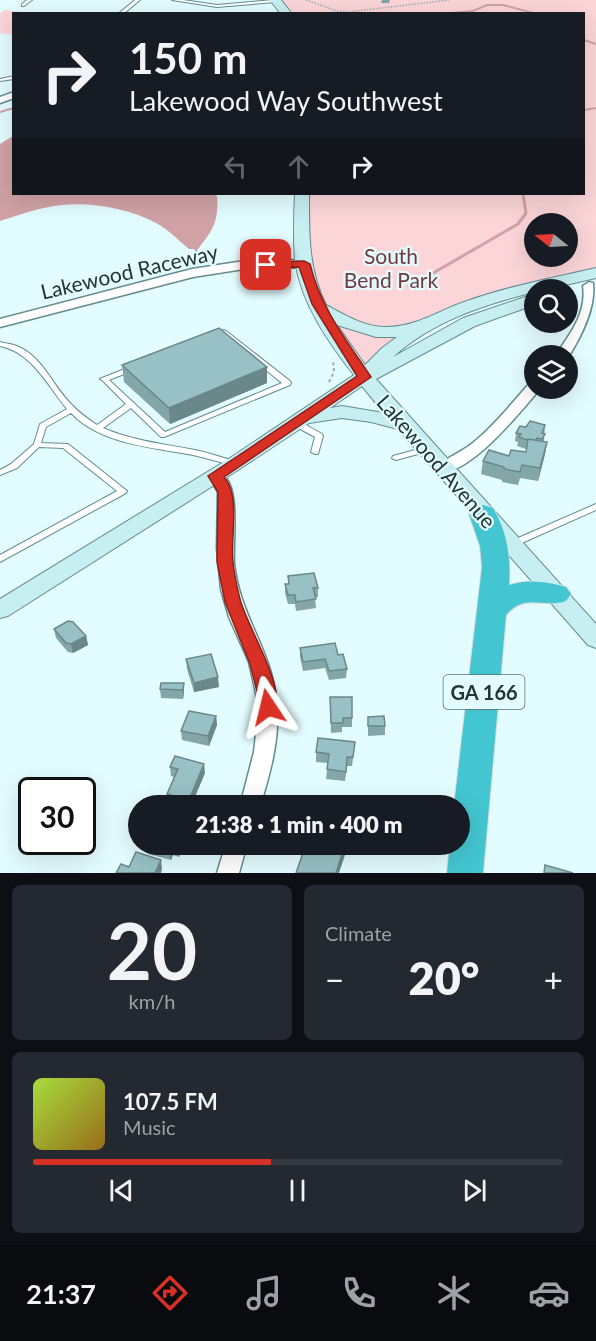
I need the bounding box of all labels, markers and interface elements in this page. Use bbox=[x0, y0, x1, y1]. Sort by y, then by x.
text: 150 m bbox=[129, 33, 247, 83]
icon: right bbox=[30, 36, 108, 114]
text: Lakewood Way Southwest bbox=[129, 84, 443, 117]
icon: left bbox=[219, 150, 252, 183]
icon: ahead bbox=[282, 150, 315, 183]
icon: right bbox=[345, 150, 378, 183]
north arrow bbox=[524, 213, 578, 267]
map controls bbox=[524, 213, 578, 399]
street label: Lakewood Raceway bbox=[38, 238, 220, 304]
pin bbox=[240, 239, 291, 290]
park label: South Bend Park bbox=[344, 243, 439, 292]
icon: arrive bbox=[249, 248, 282, 281]
button: search bbox=[524, 279, 578, 333]
button: layers bbox=[524, 345, 578, 399]
street label: Lakewood Avenue bbox=[372, 389, 502, 533]
position arrow bbox=[236, 675, 300, 739]
road number: GA 166 bbox=[444, 675, 524, 709]
speed limit sign: 30 bbox=[18, 777, 96, 855]
text: 21:38 · 1 min · 400 m bbox=[196, 811, 402, 838]
text: 20 bbox=[107, 903, 197, 997]
text: Climate bbox=[325, 921, 392, 945]
text: 20° bbox=[409, 951, 479, 1005]
text: − bbox=[325, 959, 344, 999]
text: + bbox=[544, 959, 563, 999]
text: km/h bbox=[129, 989, 175, 1013]
text: 107.5 FM bbox=[123, 1088, 218, 1115]
text: Music bbox=[123, 1115, 176, 1139]
icon: previous bbox=[105, 1174, 138, 1207]
icon: pause bbox=[281, 1174, 314, 1207]
icon: next bbox=[458, 1174, 491, 1207]
icon: directions bbox=[149, 1272, 191, 1314]
icon: music bbox=[243, 1272, 285, 1314]
icon: phone bbox=[338, 1272, 380, 1314]
icon: climate bbox=[433, 1272, 475, 1314]
icon: car bbox=[528, 1272, 570, 1314]
text: 21:37 bbox=[26, 1277, 96, 1310]

